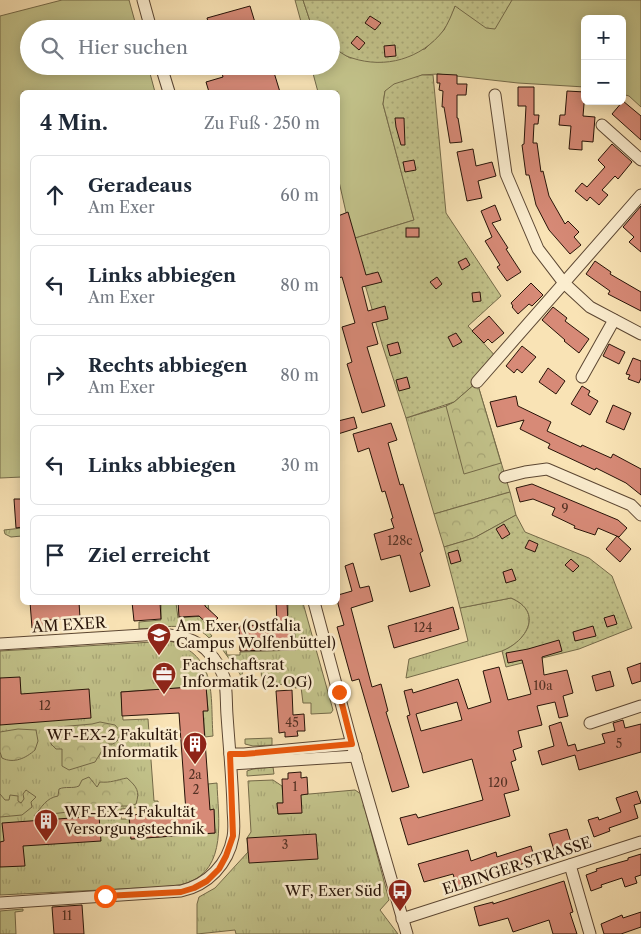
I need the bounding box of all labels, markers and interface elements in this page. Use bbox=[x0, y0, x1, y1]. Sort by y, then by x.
map controls bbox=[581, 15, 626, 105]
button: + bbox=[581, 15, 626, 60]
search box bbox=[20, 20, 340, 75]
icon: search bbox=[38, 34, 66, 62]
text: Hier suchen bbox=[78, 36, 188, 59]
button: − bbox=[581, 60, 626, 105]
text: 4 Min. bbox=[40, 110, 108, 135]
text: Zu Fuß · 250 m bbox=[204, 113, 320, 133]
text: Geradeaus bbox=[88, 174, 192, 197]
icon: ahead bbox=[41, 181, 69, 209]
text: 60 m bbox=[280, 185, 319, 205]
text: Am Exer bbox=[88, 197, 155, 217]
text: Links abbiegen bbox=[88, 264, 236, 287]
icon: left bbox=[41, 271, 69, 299]
text: 80 m bbox=[280, 275, 319, 295]
text: Am Exer bbox=[88, 287, 155, 307]
text: Rechts abbiegen bbox=[88, 354, 248, 377]
icon: right bbox=[41, 361, 69, 389]
text: 80 m bbox=[280, 365, 319, 385]
text: Am Exer bbox=[88, 377, 155, 397]
icon: left bbox=[41, 451, 69, 479]
text: Links abbiegen bbox=[88, 454, 236, 477]
text: 30 m bbox=[281, 455, 319, 475]
house number: 9 bbox=[561, 501, 569, 516]
house number: 128c bbox=[387, 533, 413, 548]
icon: arrive bbox=[41, 541, 69, 569]
text: Ziel erreicht bbox=[88, 544, 210, 567]
street label: AM EXER bbox=[31, 612, 107, 637]
place label: Am Exer (Ostfalia Campus Wolfenbüttel) bbox=[175, 616, 336, 652]
house number: 124 bbox=[414, 620, 433, 635]
school or university icon: Am Exer (Ostfalia Campus Wolfenbüttel) bbox=[146, 622, 172, 656]
place label: Fachschaftsrat Informatik (2. OG) bbox=[182, 655, 312, 691]
office icon: Fachschaftsrat Informatik (2. OG) bbox=[151, 661, 177, 695]
house number: 10a bbox=[534, 678, 553, 693]
route end bbox=[328, 681, 351, 704]
house number: 12 bbox=[39, 698, 51, 713]
house number: 45 bbox=[285, 715, 299, 730]
place label: WF-EX-2 Fakultät Informatik bbox=[46, 725, 179, 761]
building icon: WF-EX-2 Fakultät Informatik bbox=[182, 731, 208, 765]
house number: 5 bbox=[616, 736, 622, 751]
house number: 2a bbox=[188, 767, 202, 782]
house number: 120 bbox=[488, 775, 508, 790]
house number: 1 bbox=[292, 779, 298, 794]
house number: 2 bbox=[193, 782, 200, 797]
place label: WF-EX-4 Fakultät Versorgungstechnik bbox=[63, 802, 206, 838]
building icon: WF-EX-4 Fakultät Versorgungstechnik bbox=[33, 808, 59, 842]
street label: ELBINGER STRASSE bbox=[440, 832, 594, 899]
house number: 3 bbox=[282, 837, 288, 852]
bus stop icon: WF, Exer Süd bbox=[387, 878, 413, 912]
place label: WF, Exer Süd bbox=[284, 881, 382, 900]
route start bbox=[94, 885, 117, 908]
house number: 11 bbox=[62, 908, 72, 923]

